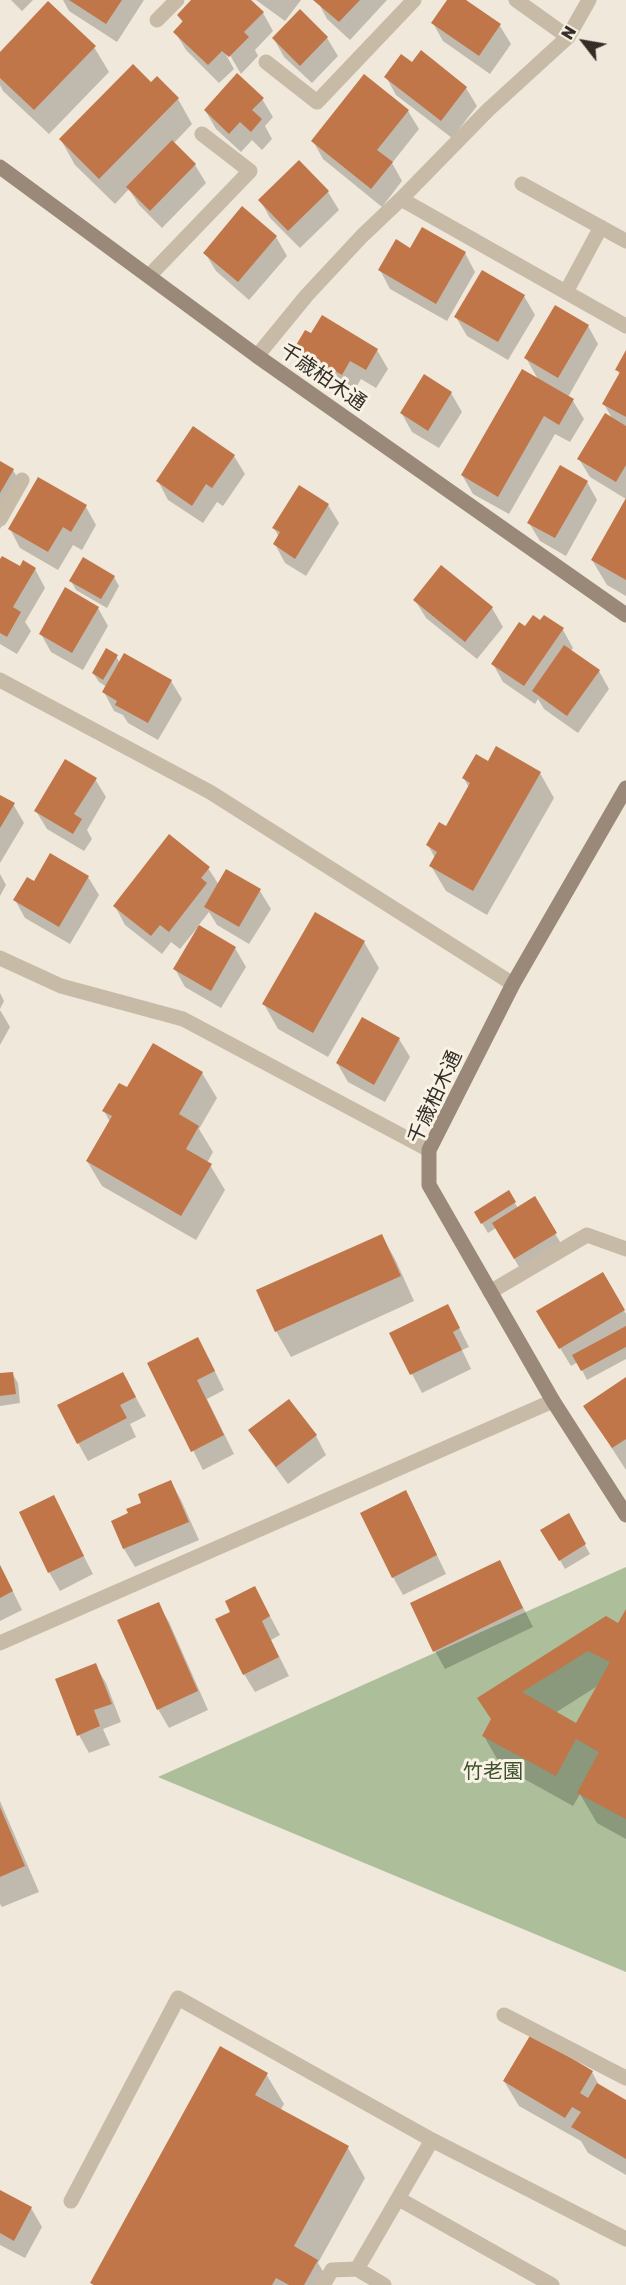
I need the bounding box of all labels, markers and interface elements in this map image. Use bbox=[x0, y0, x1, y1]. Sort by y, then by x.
north arrow bbox=[554, 12, 614, 72]
text: N bbox=[557, 22, 580, 43]
street label: 千歳柏木通 bbox=[275, 338, 371, 416]
street label: 千歳柏木通 bbox=[403, 1047, 467, 1147]
park label: 竹老園 bbox=[463, 1760, 523, 1784]

